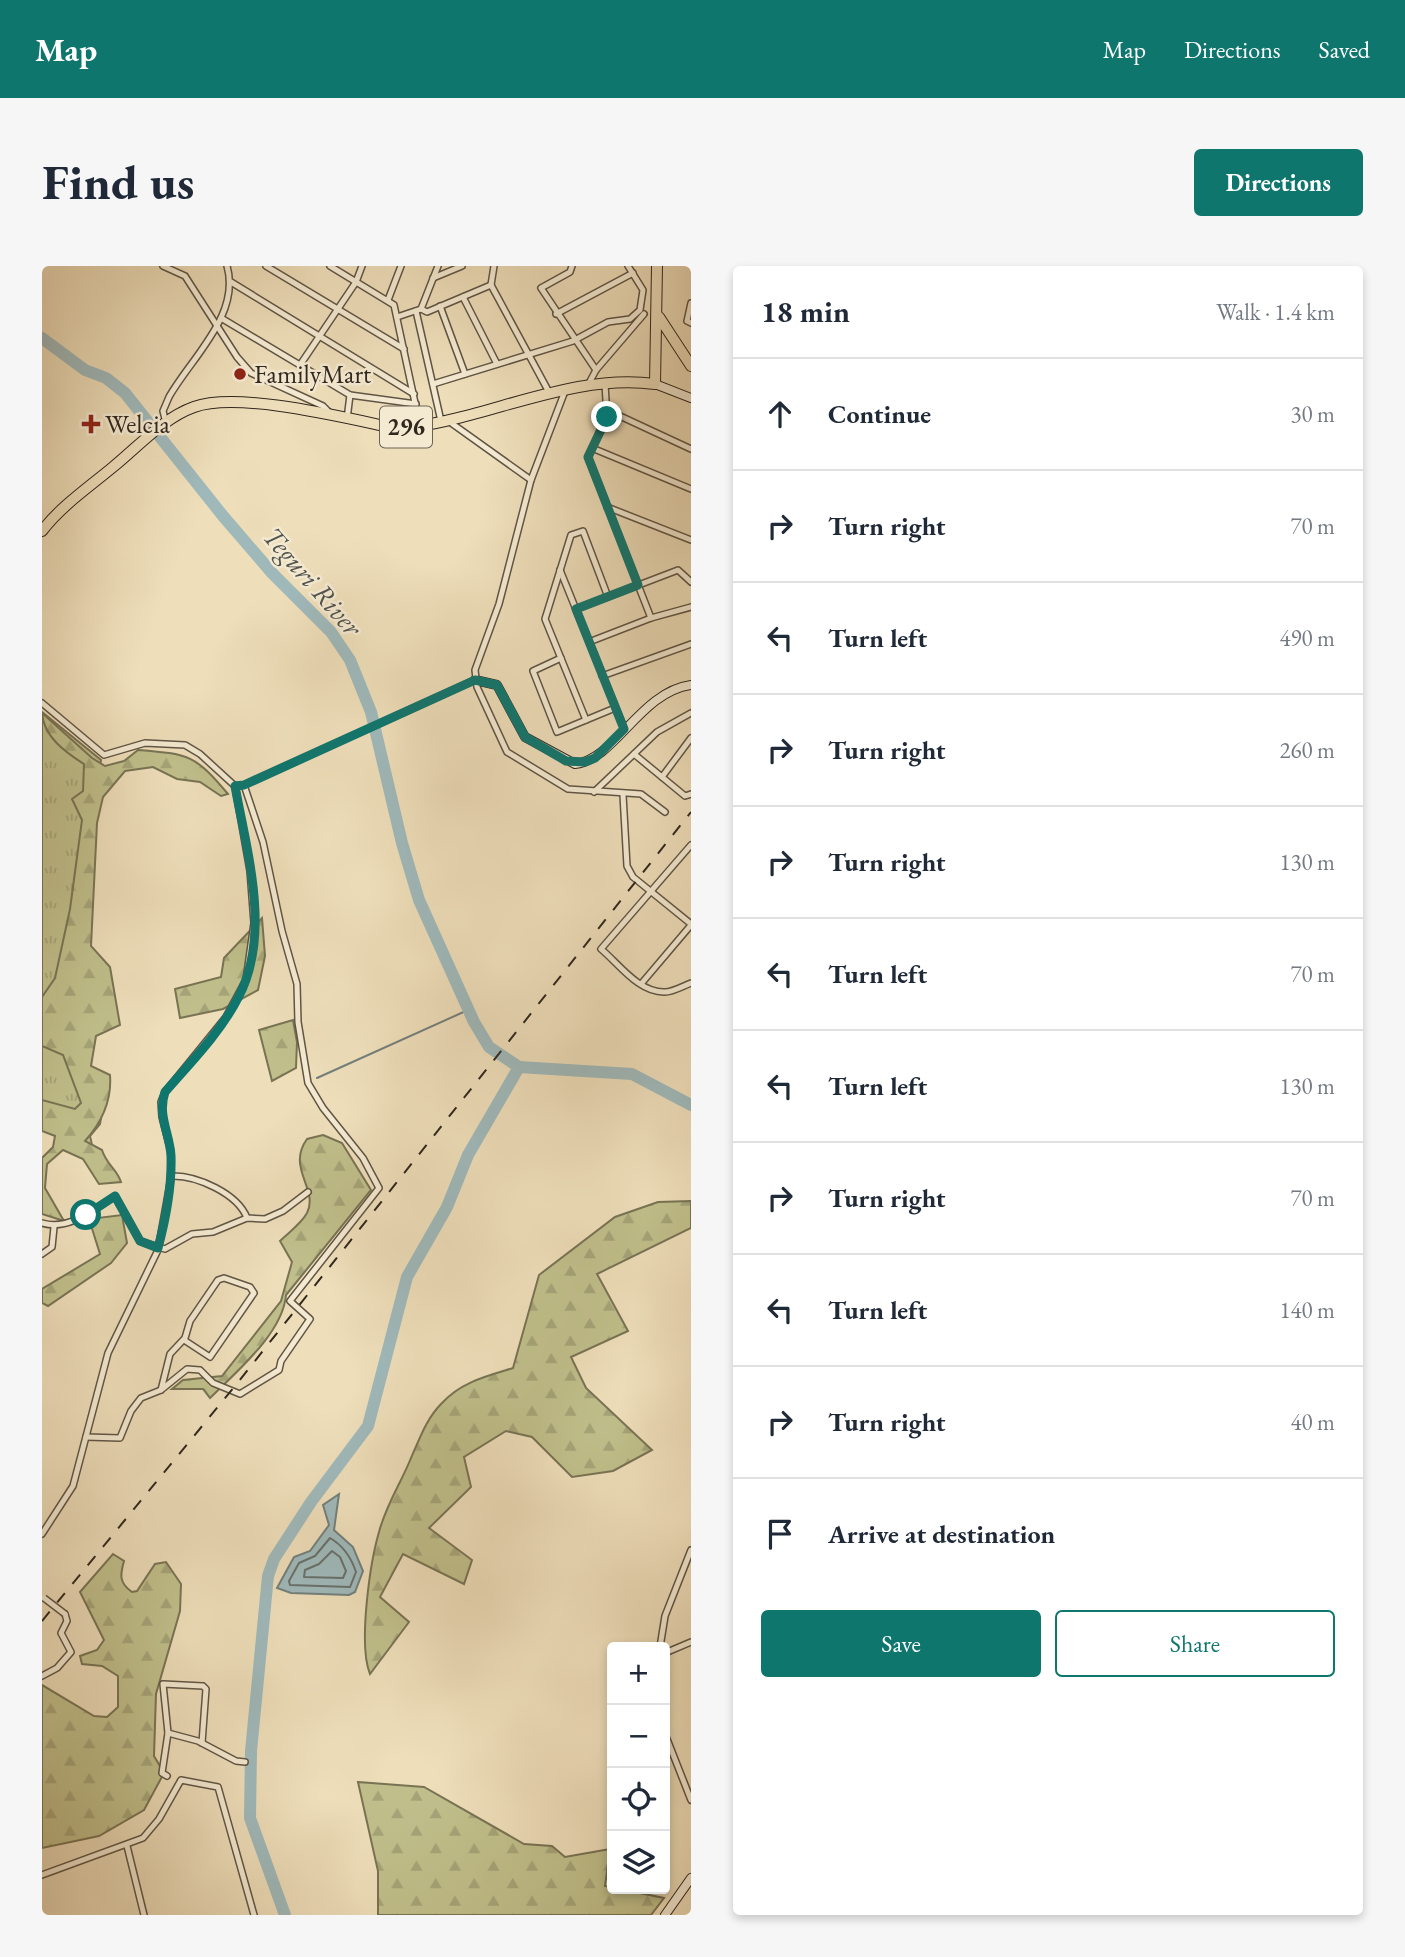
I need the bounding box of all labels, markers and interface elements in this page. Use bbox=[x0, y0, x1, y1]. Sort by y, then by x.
text: Map bbox=[35, 28, 97, 71]
text: Map bbox=[1103, 34, 1146, 65]
text: Directions bbox=[1184, 34, 1281, 65]
text: Saved bbox=[1319, 34, 1370, 65]
button: Directions bbox=[1194, 149, 1363, 216]
text: Find us bbox=[42, 150, 194, 214]
text: 18 min bbox=[761, 292, 850, 331]
text: Walk · 1.4 km bbox=[1216, 297, 1335, 327]
place label: FamilyMart bbox=[254, 357, 371, 391]
marker: FamilyMart bbox=[232, 366, 248, 382]
icon: ahead bbox=[761, 395, 799, 433]
text: Continue bbox=[828, 397, 931, 431]
text: 30 m bbox=[1290, 399, 1335, 429]
route end bbox=[591, 401, 622, 432]
road number: 296 bbox=[380, 406, 432, 448]
place label: Welcia bbox=[105, 407, 171, 441]
marker: Welcia bbox=[83, 416, 99, 432]
icon: right bbox=[761, 507, 799, 545]
text: Turn right bbox=[828, 509, 946, 543]
text: 70 m bbox=[1290, 511, 1335, 541]
water label: Teguri River bbox=[255, 519, 371, 644]
icon: left bbox=[761, 619, 799, 657]
text: Turn left bbox=[828, 621, 927, 655]
text: 490 m bbox=[1279, 623, 1335, 653]
icon: right bbox=[761, 731, 799, 769]
text: Turn right bbox=[828, 733, 946, 767]
text: 260 m bbox=[1279, 735, 1335, 765]
icon: right bbox=[761, 843, 799, 881]
text: Turn right bbox=[828, 845, 946, 879]
text: 130 m bbox=[1279, 847, 1335, 877]
icon: left bbox=[761, 955, 799, 993]
text: Turn left bbox=[828, 957, 927, 991]
text: 70 m bbox=[1290, 959, 1335, 989]
icon: left bbox=[761, 1067, 799, 1105]
text: Turn left bbox=[828, 1069, 927, 1103]
text: 130 m bbox=[1279, 1071, 1335, 1101]
icon: right bbox=[761, 1179, 799, 1217]
text: Turn right bbox=[828, 1181, 946, 1215]
text: 70 m bbox=[1290, 1183, 1335, 1213]
route start bbox=[70, 1199, 101, 1230]
icon: left bbox=[761, 1291, 799, 1329]
text: Turn left bbox=[828, 1293, 927, 1327]
text: 140 m bbox=[1279, 1295, 1335, 1325]
icon: right bbox=[761, 1403, 799, 1441]
text: Turn right bbox=[828, 1405, 946, 1439]
text: 40 m bbox=[1290, 1407, 1335, 1437]
icon: arrive bbox=[761, 1515, 799, 1553]
text: Arrive at destination bbox=[828, 1517, 1055, 1551]
button: Save bbox=[761, 1610, 1041, 1677]
button: Share bbox=[1055, 1610, 1335, 1677]
map controls bbox=[607, 1642, 670, 1894]
button: + bbox=[607, 1642, 670, 1705]
button: − bbox=[607, 1705, 670, 1768]
button: locate bbox=[607, 1768, 670, 1831]
button: layers bbox=[607, 1831, 670, 1894]

